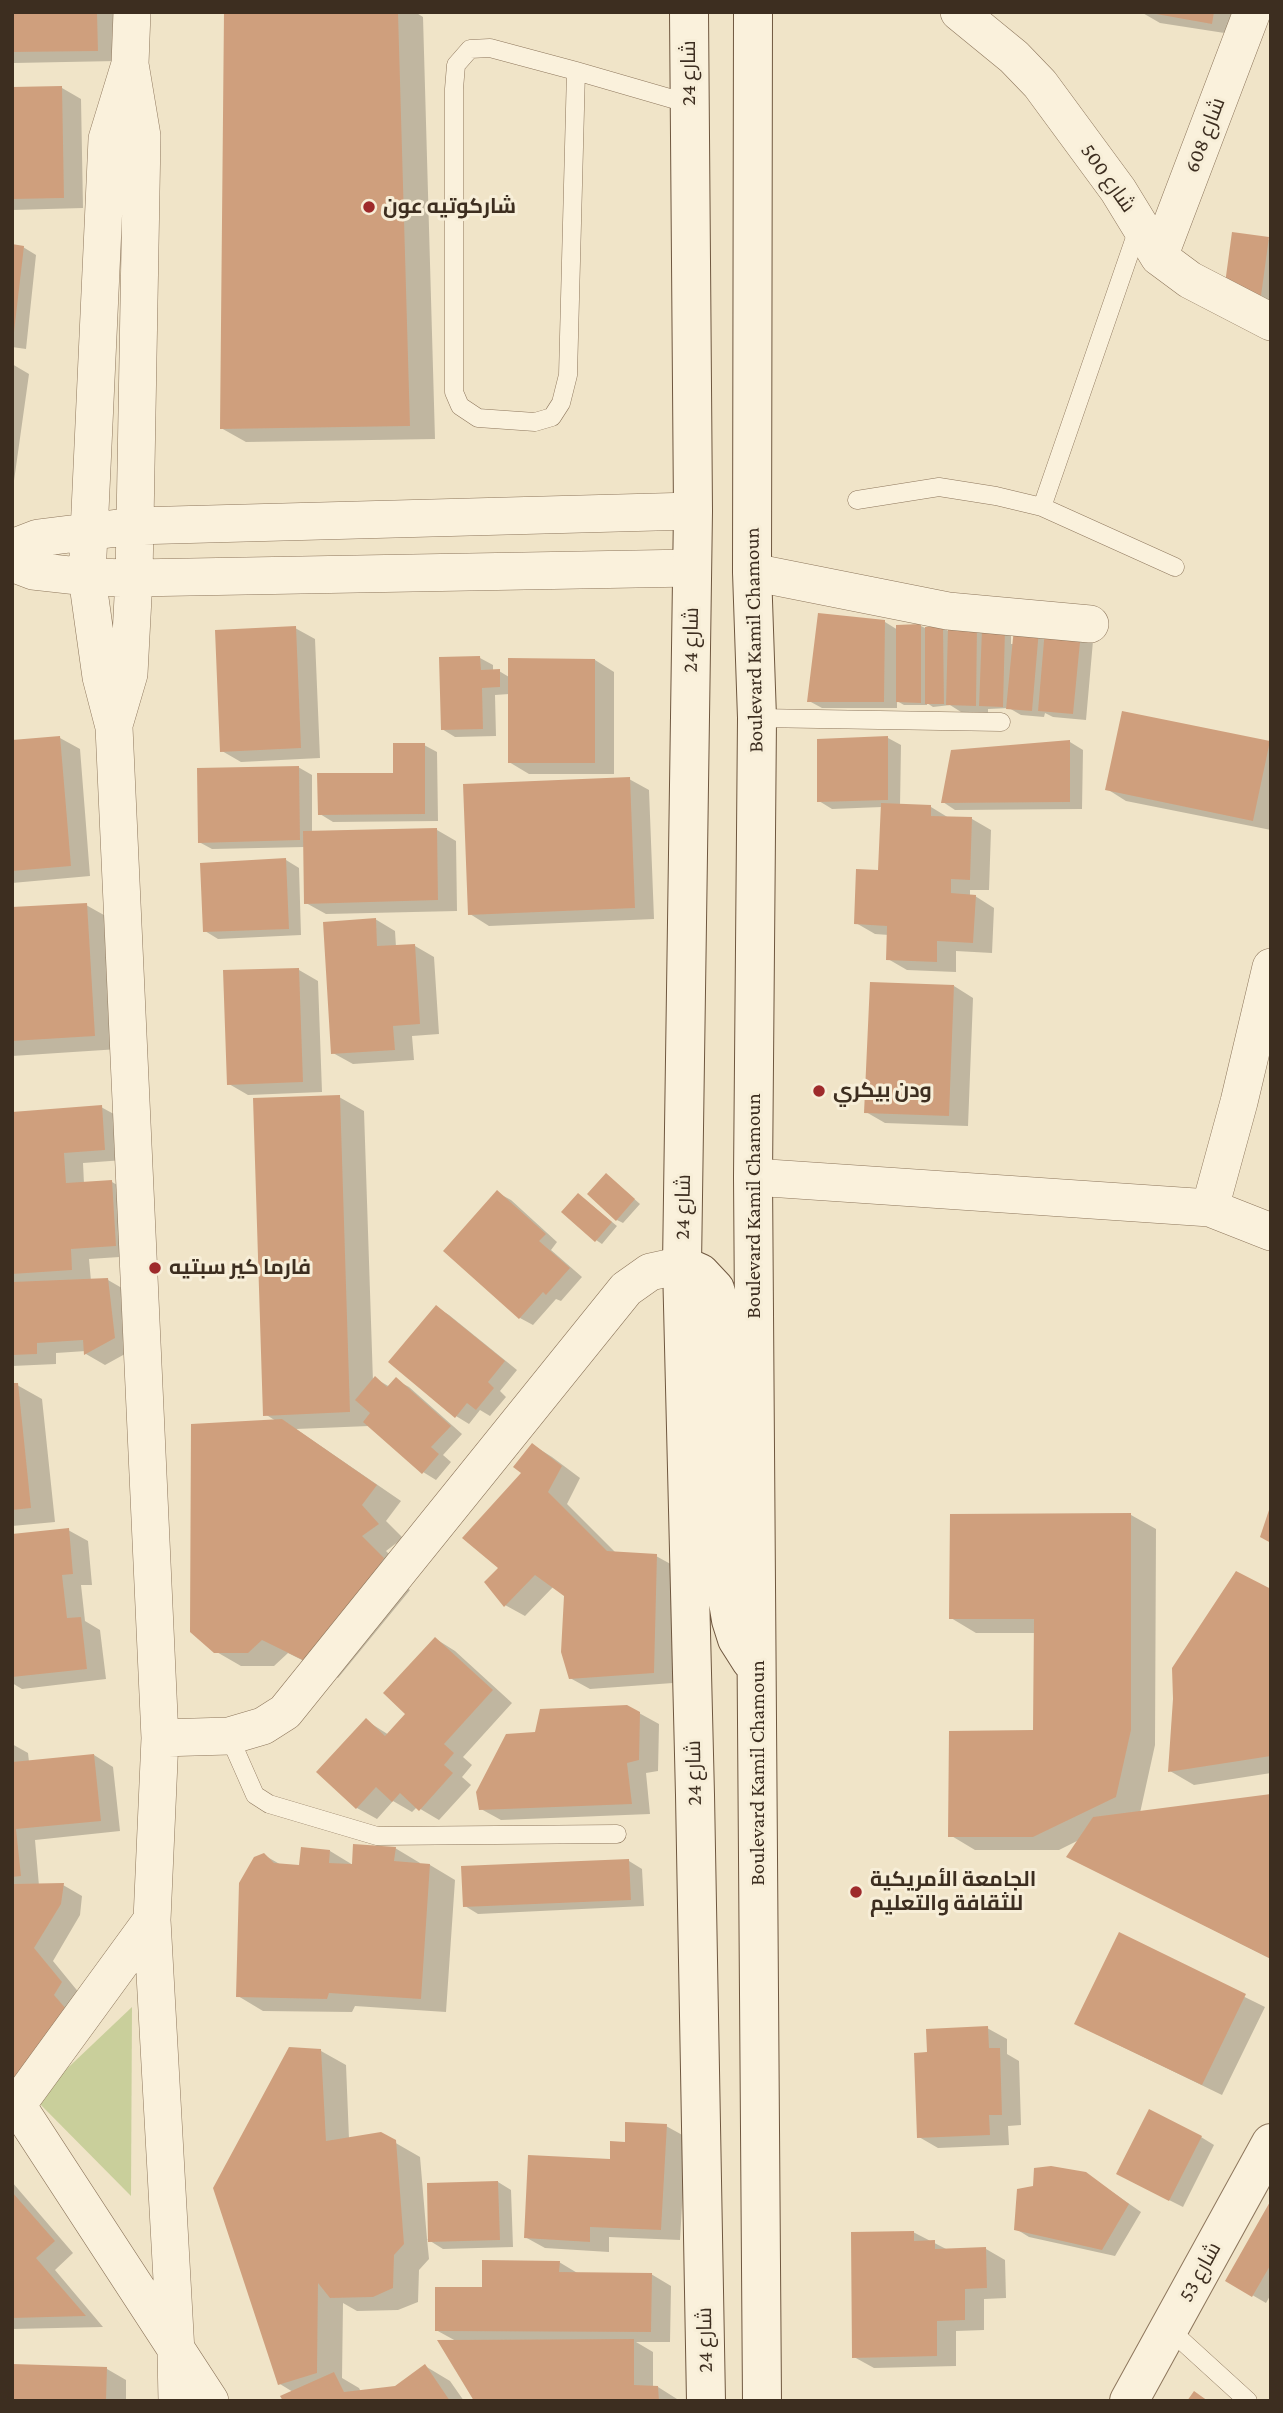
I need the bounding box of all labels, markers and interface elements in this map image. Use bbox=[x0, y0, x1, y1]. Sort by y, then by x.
street label: شارع 24 bbox=[676, 40, 702, 106]
street label: شارع 608 bbox=[1179, 94, 1231, 176]
street label: شارع 500 bbox=[1075, 139, 1141, 217]
place label: شاركوتيه عون bbox=[383, 194, 516, 220]
marker: شاركوتيه عون bbox=[361, 199, 377, 215]
street label: Boulevard Kamil Chamoun bbox=[739, 527, 769, 753]
street label: شارع 24 bbox=[678, 607, 704, 673]
place label: ودن بيكري bbox=[833, 1078, 932, 1104]
marker: ودن بيكري bbox=[811, 1083, 827, 1099]
street label: Boulevard Kamil Chamoun bbox=[741, 1093, 767, 1319]
street label: شارع 24 bbox=[670, 1174, 696, 1240]
place label: فارما كير سبتيه bbox=[169, 1255, 311, 1281]
marker: فارما كير سبتيه bbox=[147, 1260, 163, 1276]
street label: Boulevard Kamil Chamoun bbox=[745, 1660, 771, 1886]
street label: شارع 24 bbox=[681, 1740, 707, 1806]
place label: الجامعة الأمريكية للثقافة والتعليم bbox=[870, 1867, 1036, 1917]
marker: الجامعة الأمريكية للثقافة والتعليم bbox=[848, 1884, 864, 1900]
street label: شارع 53 bbox=[1173, 2238, 1227, 2306]
street label: شارع 24 bbox=[692, 2307, 718, 2373]

